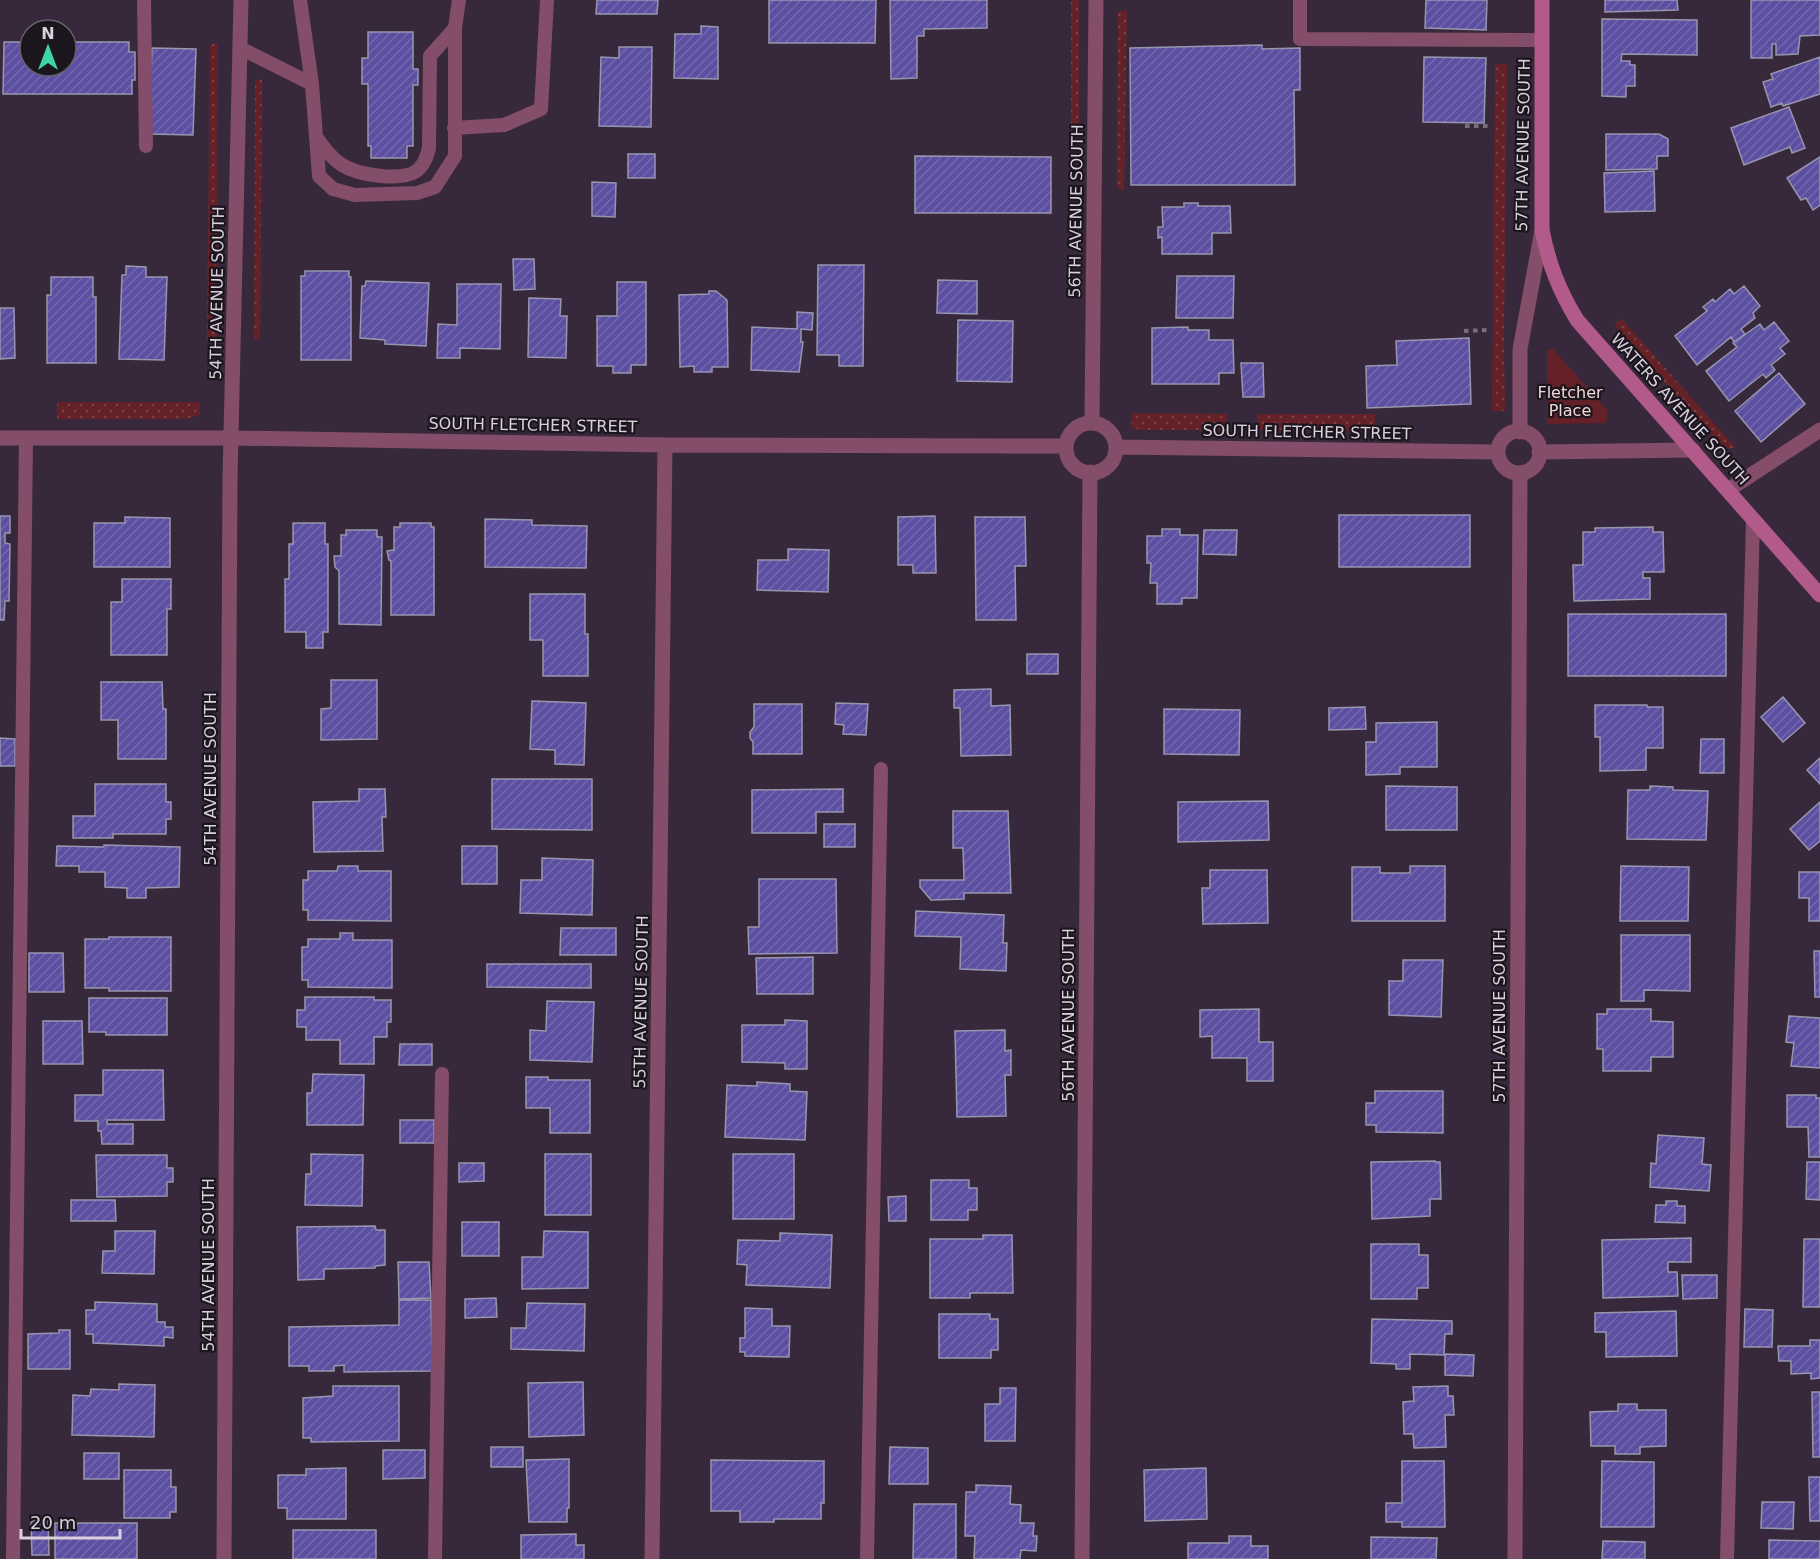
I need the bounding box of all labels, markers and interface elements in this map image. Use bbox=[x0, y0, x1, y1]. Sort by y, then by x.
north arrow bbox=[18, 18, 78, 78]
text: N bbox=[41, 24, 55, 43]
street label: 57TH AVENUE SOUTH bbox=[1512, 58, 1534, 232]
street label: 56TH AVENUE SOUTH bbox=[1065, 124, 1087, 298]
street label: 54TH AVENUE SOUTH bbox=[206, 206, 228, 380]
street label: WATERS AVENUE SOUTH bbox=[1607, 329, 1753, 489]
park label: Fletcher Place bbox=[1537, 383, 1603, 420]
street label: SOUTH FLETCHER STREET bbox=[428, 414, 638, 436]
street label: SOUTH FLETCHER STREET bbox=[1202, 421, 1412, 443]
street label: 54TH AVENUE SOUTH bbox=[201, 692, 220, 866]
street label: 55TH AVENUE SOUTH bbox=[630, 915, 652, 1089]
street label: 56TH AVENUE SOUTH bbox=[1059, 928, 1078, 1102]
street label: 57TH AVENUE SOUTH bbox=[1490, 929, 1509, 1103]
street label: 54TH AVENUE SOUTH bbox=[199, 1178, 218, 1352]
scale bar bbox=[21, 1502, 120, 1540]
text: 20 m bbox=[30, 1512, 76, 1533]

